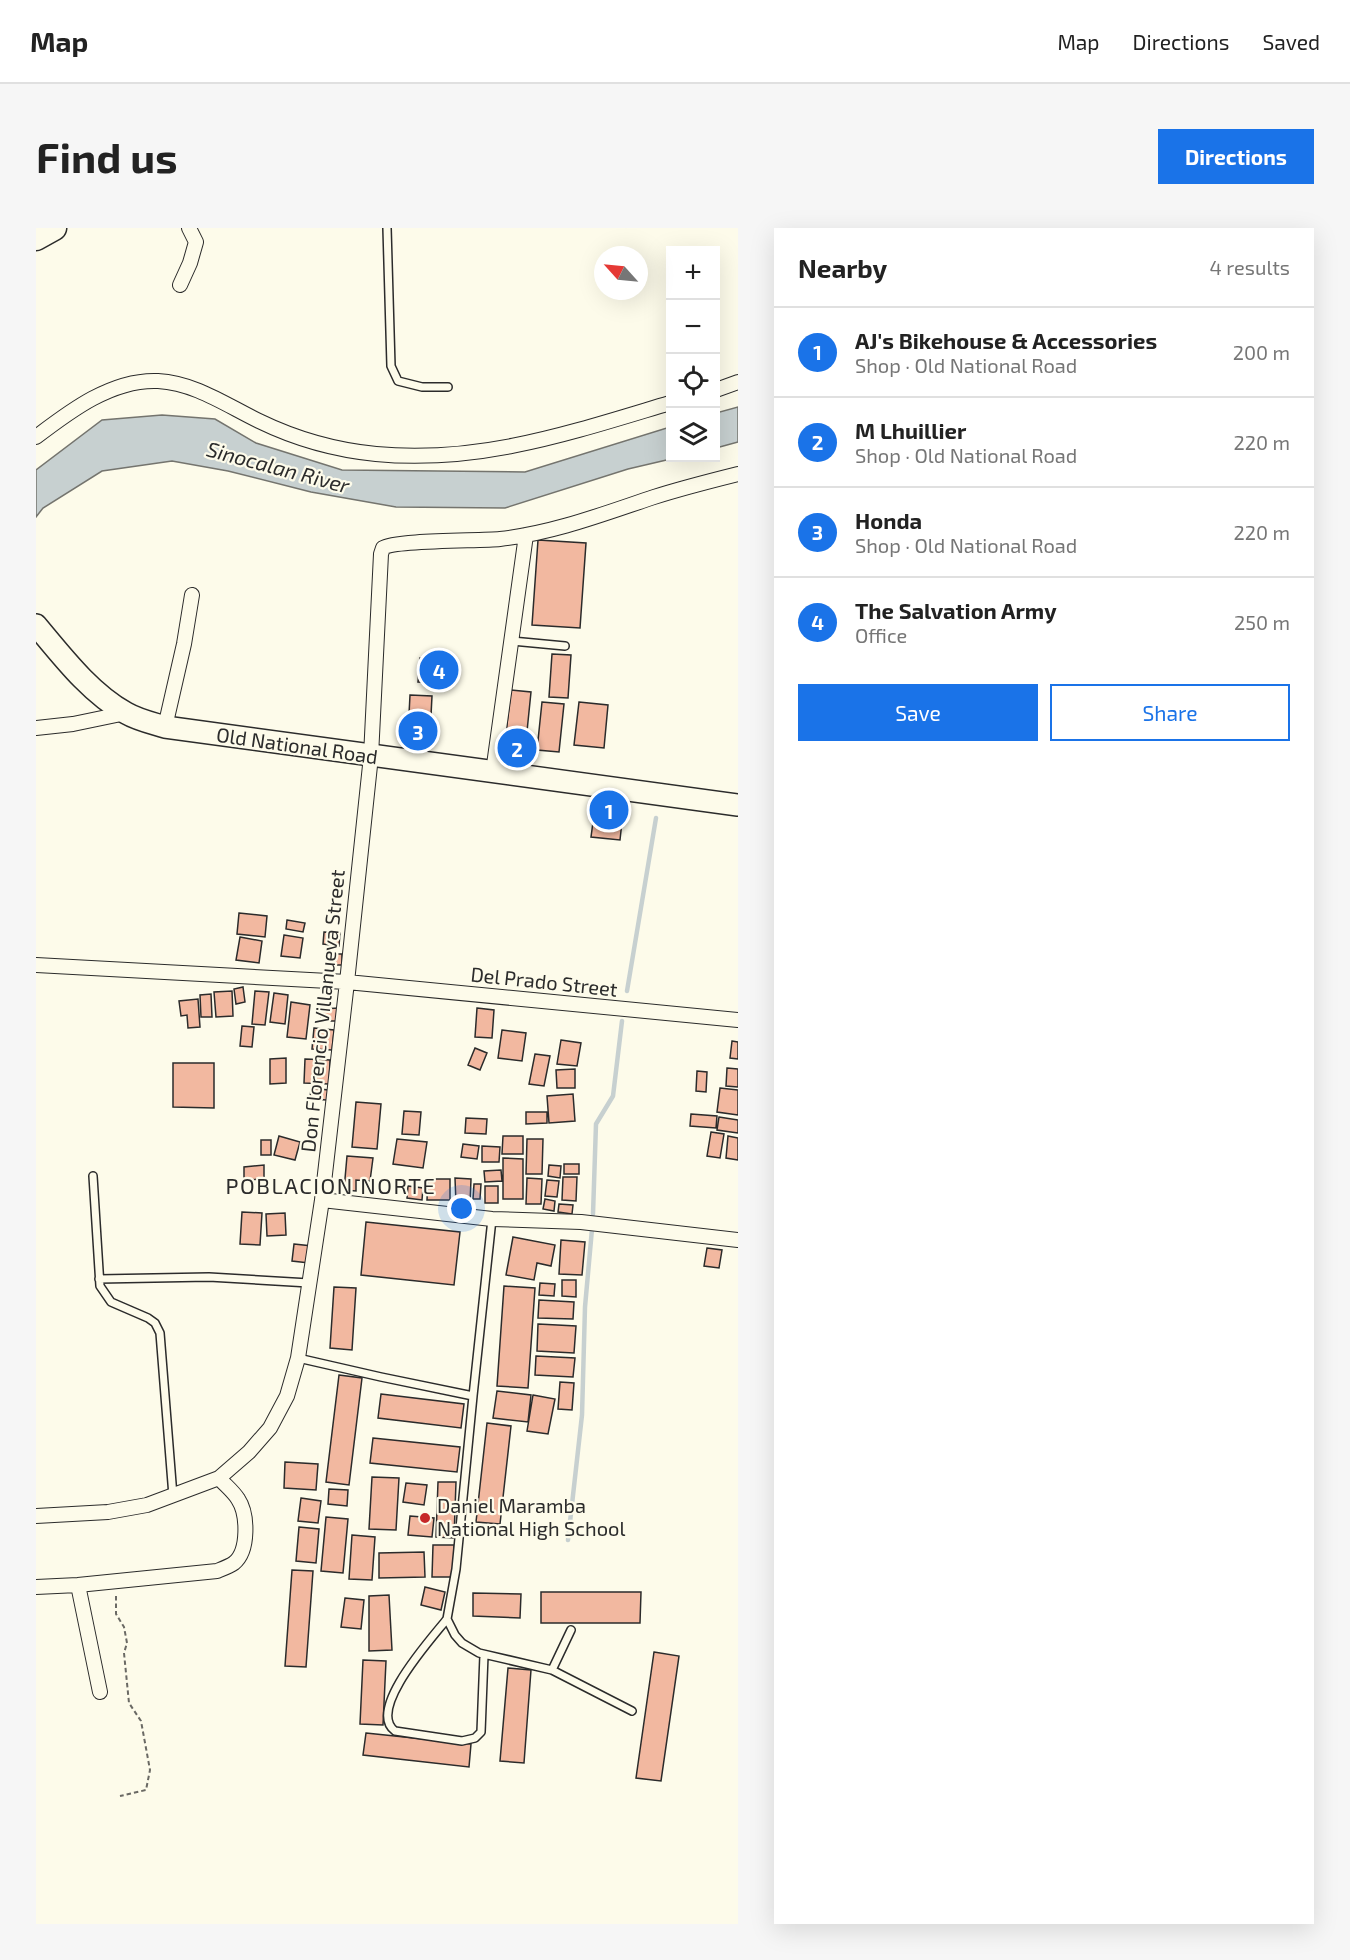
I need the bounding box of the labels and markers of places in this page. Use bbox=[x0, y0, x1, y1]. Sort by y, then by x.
pin: 4 bbox=[420, 648, 458, 692]
pin: 3 bbox=[398, 708, 437, 754]
pin: 2 bbox=[498, 726, 536, 770]
pin: 1 bbox=[590, 788, 628, 832]
place label: Daniel Maramba National High School bbox=[437, 1493, 625, 1540]
marker: Daniel Maramba National High School bbox=[418, 1511, 432, 1525]

